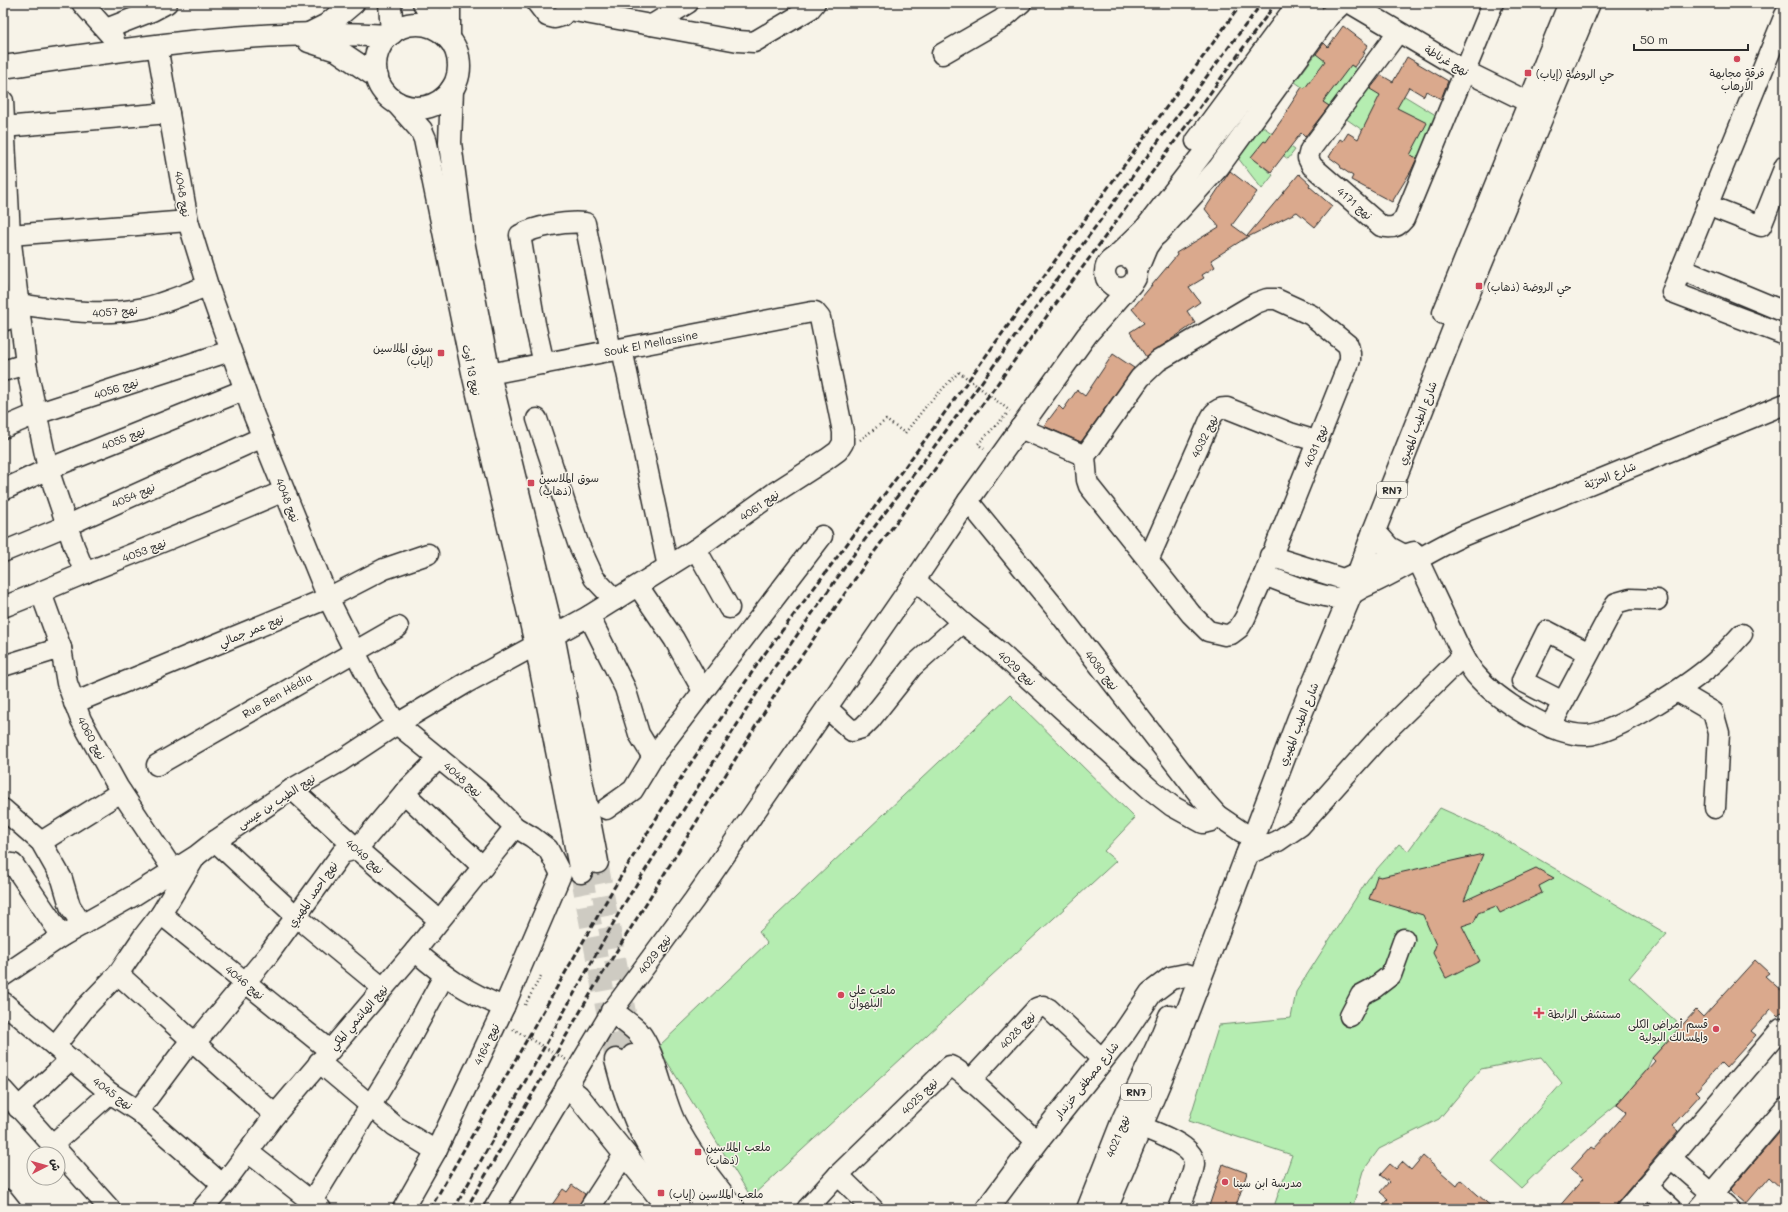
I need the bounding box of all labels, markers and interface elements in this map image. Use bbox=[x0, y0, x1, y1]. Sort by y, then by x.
scale bar bbox=[1634, 26, 1748, 52]
text: 50 m bbox=[1640, 31, 1668, 47]
street label: نهج غرناطة bbox=[1422, 41, 1472, 80]
marker: فرقة مجابهة الارهاب bbox=[1732, 54, 1742, 64]
place label: فرقة مجابهة الارهاب bbox=[1709, 65, 1765, 94]
place label: حي الروضة (إياب) bbox=[1536, 66, 1615, 85]
marker: حي الروضة (إياب) bbox=[1523, 68, 1533, 78]
street label: نهج 4048 bbox=[171, 170, 194, 218]
street label: نهج 4171 bbox=[1333, 183, 1376, 223]
place label: حي الروضة (ذهاب) bbox=[1487, 279, 1572, 298]
marker: حي الروضة (ذهاب) bbox=[1474, 281, 1484, 291]
street label: نهج 4057 bbox=[92, 302, 138, 321]
street label: Souk El Mellassine bbox=[603, 326, 700, 359]
place label: سوق الملاسين (إياب) bbox=[373, 340, 433, 369]
street label: نهج 13 أوت bbox=[458, 343, 485, 397]
marker: سوق الملاسين (إياب) bbox=[436, 348, 446, 358]
street label: نهج 4056 bbox=[92, 374, 141, 403]
street label: شارع الطيب المهيري bbox=[1394, 379, 1442, 468]
street label: نهج 4032 bbox=[1187, 412, 1222, 460]
street label: نهج 4055 bbox=[99, 422, 147, 454]
street label: نهج 4031 bbox=[1300, 423, 1331, 470]
street label: شارع الحرّيّة bbox=[1582, 458, 1639, 494]
place label: سوق الملاسين (ذهاب) bbox=[539, 470, 599, 499]
street label: نهج 4048 bbox=[271, 476, 304, 525]
marker: سوق الملاسين (ذهاب) bbox=[526, 478, 536, 488]
street label: نهج 4054 bbox=[109, 479, 157, 512]
road number: RN7 bbox=[1377, 482, 1407, 498]
street label: نهج 4061 bbox=[736, 486, 782, 525]
street label: نهج 4053 bbox=[120, 534, 169, 566]
street label: نهج عمر جمالي bbox=[216, 610, 287, 654]
street label: نهج 4029 bbox=[994, 647, 1039, 690]
street label: نهج 4030 bbox=[1081, 647, 1122, 693]
street label: Rue Ben Hédia bbox=[239, 669, 315, 721]
street label: شارع الطيب المهيري bbox=[1274, 680, 1323, 769]
street label: نهج 4060 bbox=[74, 714, 110, 763]
street label: نهج 4048 bbox=[440, 758, 485, 801]
street label: نهج الطيب بن عيسى bbox=[234, 770, 318, 833]
street label: نهج 4049 bbox=[342, 835, 387, 878]
street label: نهج احمد المهيري bbox=[284, 858, 342, 931]
street label: نهج 4029 bbox=[634, 931, 675, 977]
street label: نهج 4046 bbox=[222, 962, 268, 1003]
street label: نهج الهاشمي المكي bbox=[325, 981, 394, 1055]
place label: ملعب علي البلهوان bbox=[849, 982, 896, 1011]
marker: ملعب علي البلهوان bbox=[836, 990, 846, 1000]
place label: مستشفى الرابطة bbox=[1548, 1006, 1621, 1022]
marker: مستشفى الرابطة bbox=[1533, 1007, 1545, 1019]
street label: نهج 4028 bbox=[996, 1008, 1039, 1053]
place label: قسم أمراض الكلى والمسالك البولية bbox=[1628, 1016, 1708, 1045]
street label: نهج 4164 bbox=[470, 1021, 503, 1068]
marker: قسم أمراض الكلى والمسالك البولية bbox=[1711, 1024, 1721, 1034]
street label: شارع مصطفى خزندار bbox=[1050, 1038, 1123, 1124]
street label: نهج 4045 bbox=[89, 1073, 136, 1113]
street label: نهج 4025 bbox=[898, 1075, 941, 1118]
road number: RN7 bbox=[1121, 1084, 1151, 1100]
street label: نهج 4021 bbox=[1102, 1113, 1133, 1160]
place label: ملعب الملاسين (ذهاب) bbox=[706, 1139, 771, 1168]
north arrow bbox=[26, 1146, 66, 1186]
marker: ملعب الملاسين (ذهاب) bbox=[693, 1147, 703, 1157]
text: ش bbox=[48, 1158, 65, 1172]
place label: مدرسة ابن سينا bbox=[1233, 1175, 1302, 1191]
marker: مدرسة ابن سينا bbox=[1220, 1177, 1230, 1187]
place label: ملعب الملاسين (إياب) bbox=[669, 1186, 763, 1202]
marker: ملعب الملاسين (إياب) bbox=[656, 1188, 666, 1198]

